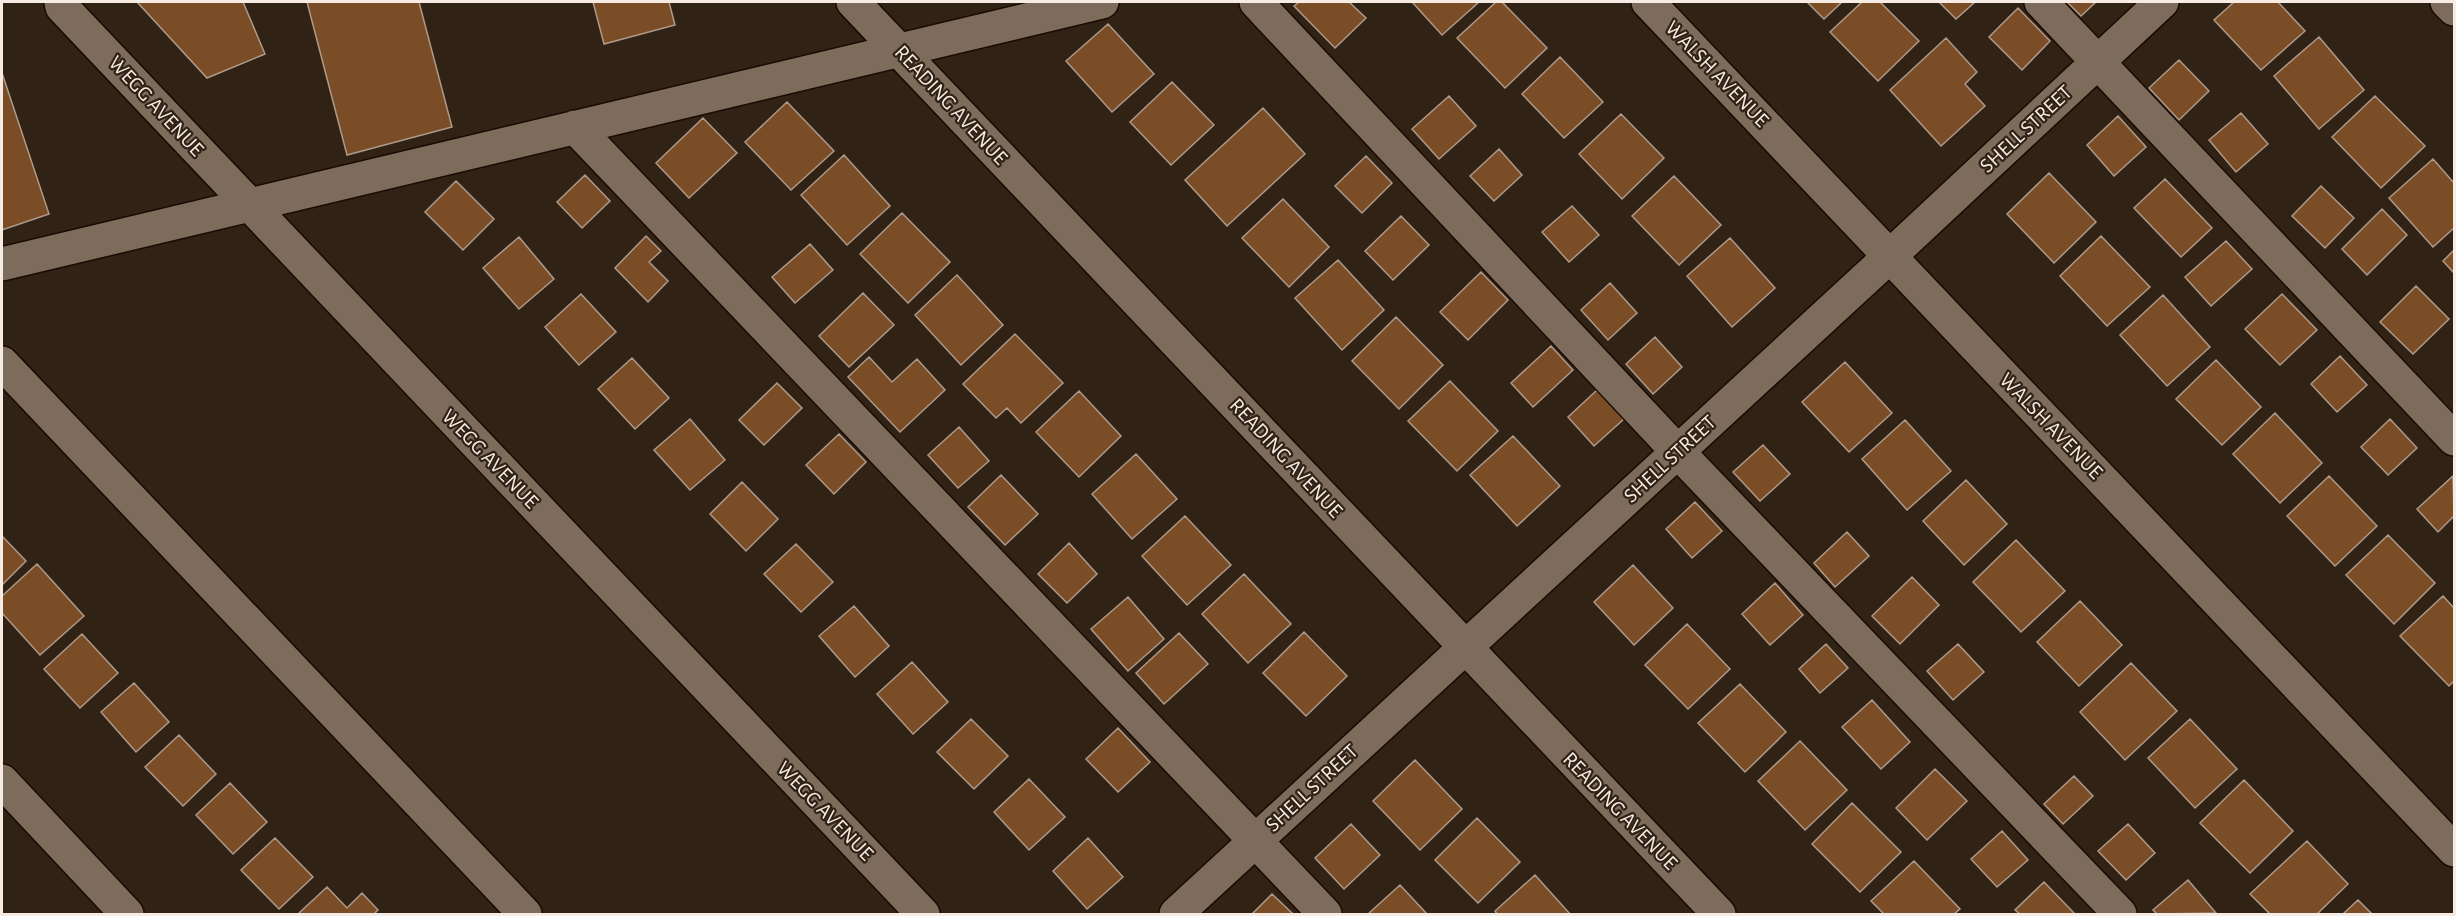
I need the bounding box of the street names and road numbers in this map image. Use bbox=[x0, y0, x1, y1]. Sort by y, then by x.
street label: WALSH AVENUE bbox=[1661, 17, 1773, 131]
street label: READING AVENUE bbox=[891, 41, 1011, 169]
street label: WEGG AVENUE bbox=[105, 52, 207, 160]
street label: SHELL STREET bbox=[1976, 81, 2076, 177]
street label: WALSH AVENUE bbox=[1995, 369, 2107, 483]
street label: READING AVENUE bbox=[1226, 394, 1346, 522]
street label: WEGG AVENUE bbox=[438, 405, 542, 513]
street label: SHELL STREET bbox=[1620, 411, 1720, 507]
street label: SHELL STREET bbox=[1262, 740, 1362, 836]
street label: READING AVENUE bbox=[1559, 748, 1681, 874]
street label: WEGG AVENUE bbox=[773, 757, 877, 865]

